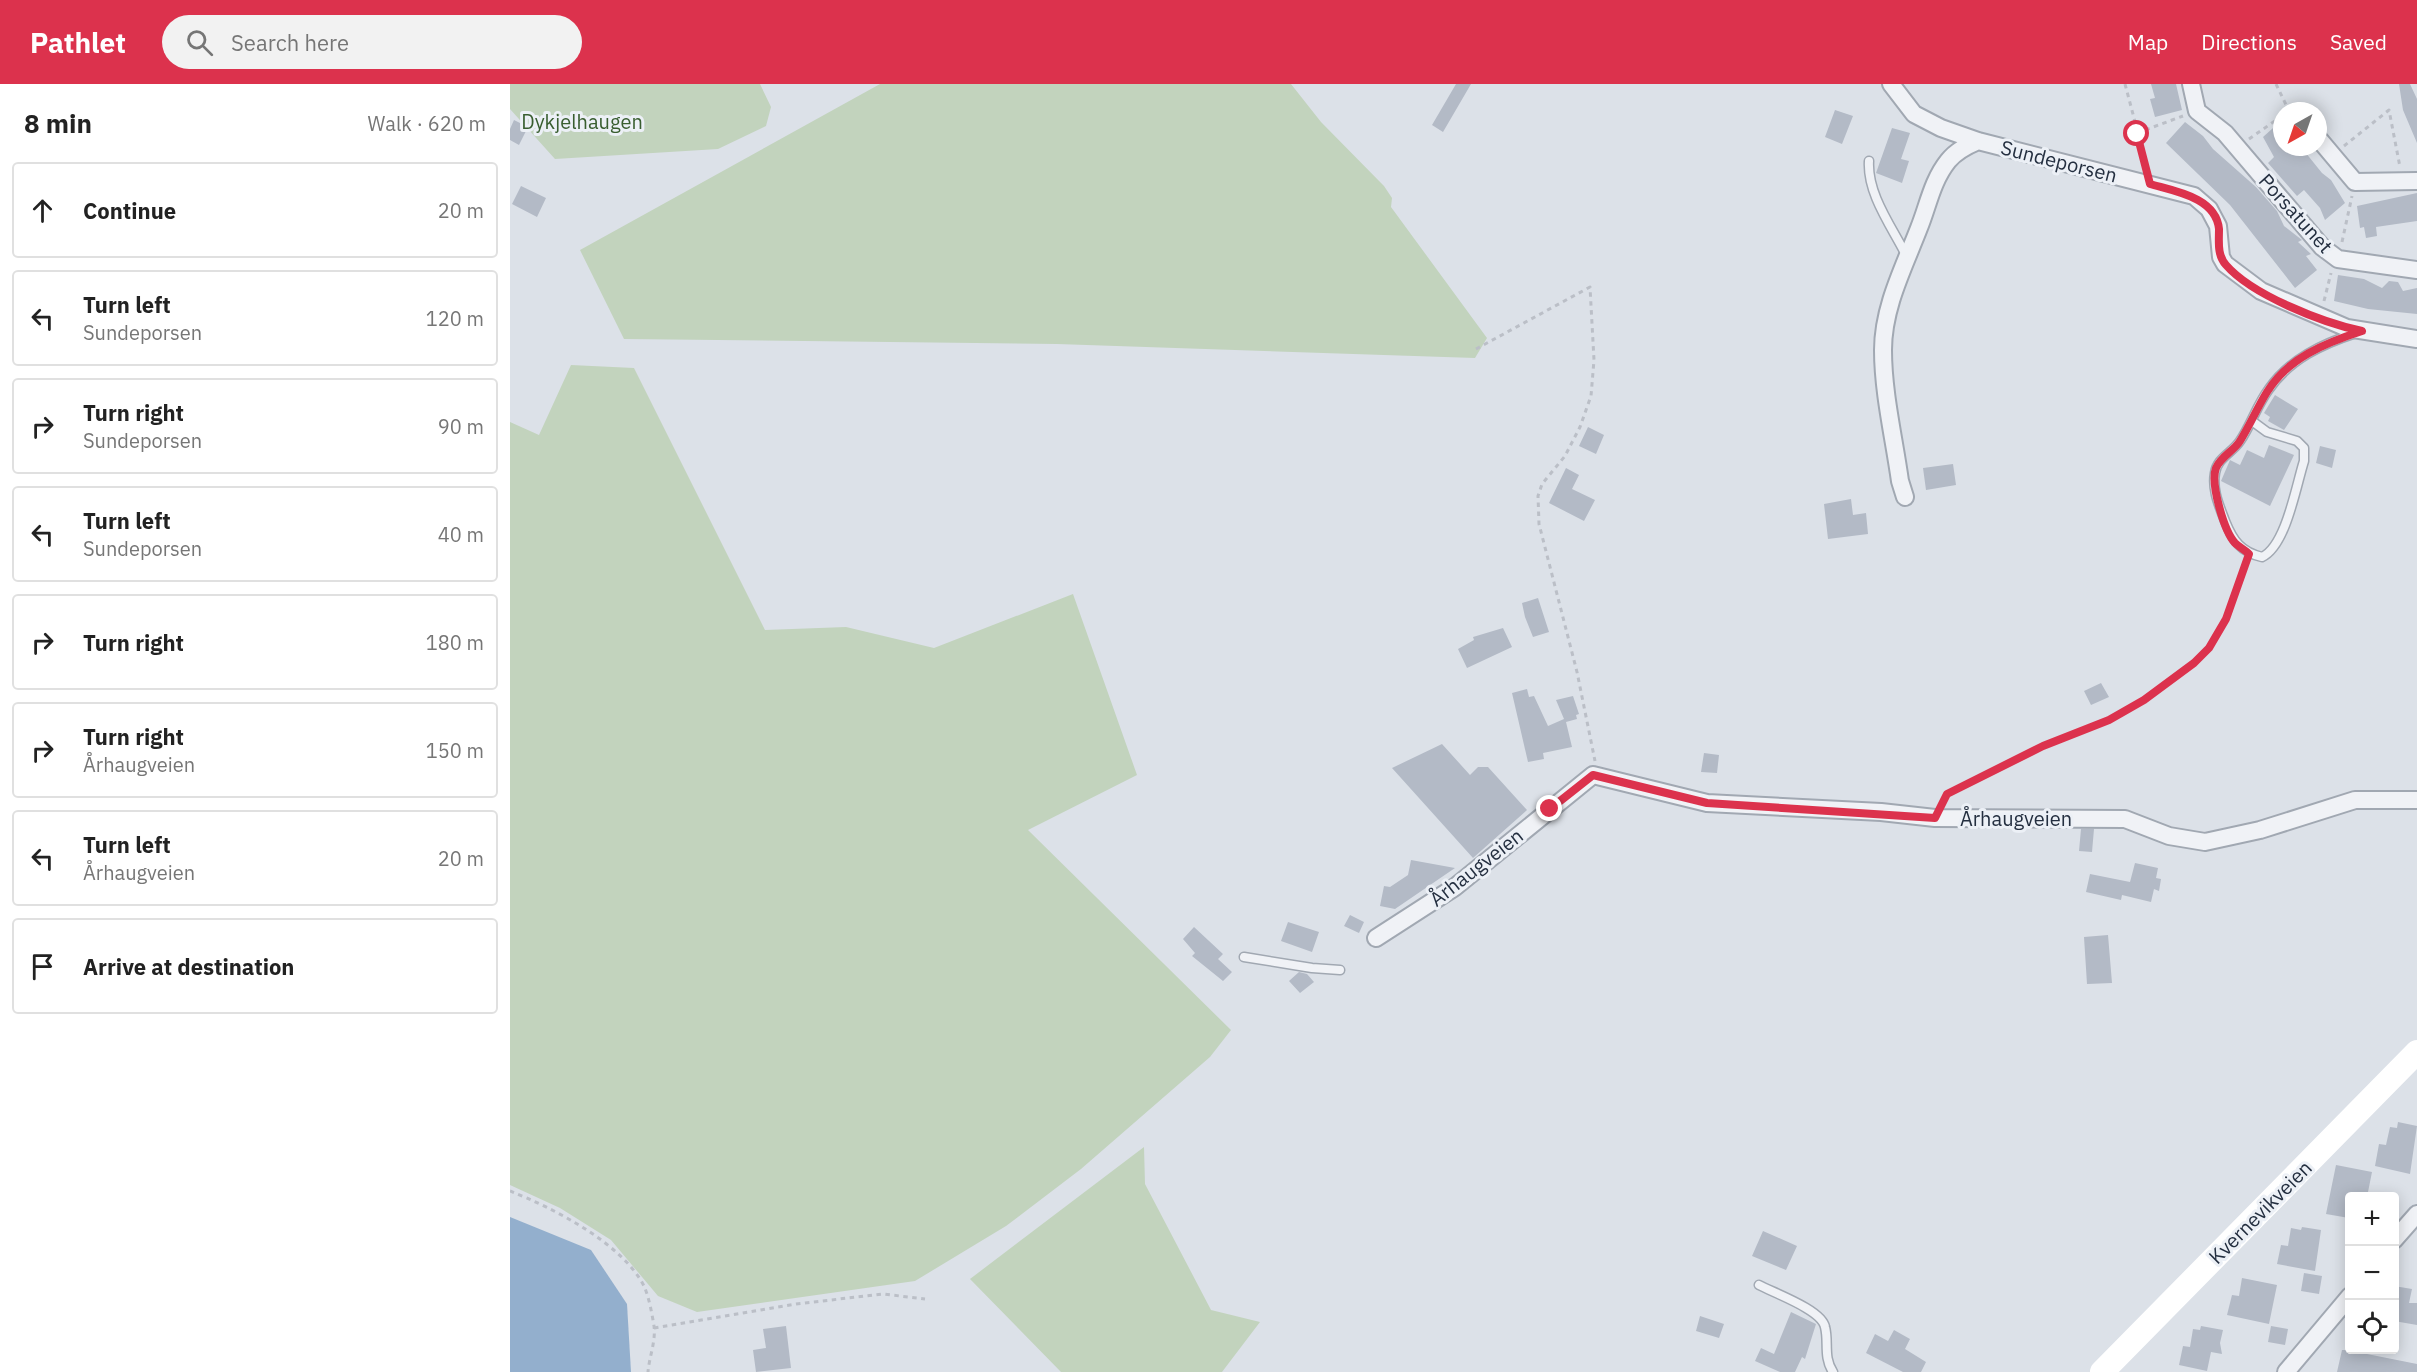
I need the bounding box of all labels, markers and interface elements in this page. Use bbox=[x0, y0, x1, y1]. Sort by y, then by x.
search box bbox=[162, 15, 582, 69]
text: Pathlet bbox=[30, 24, 126, 61]
icon: search bbox=[183, 26, 216, 59]
text: Search here bbox=[231, 28, 349, 57]
text: Map bbox=[2128, 28, 2168, 56]
text: Directions bbox=[2201, 28, 2297, 56]
text: Saved bbox=[2330, 28, 2387, 56]
north arrow bbox=[2273, 102, 2327, 156]
text: 8 min bbox=[24, 106, 92, 140]
park label: Dykjelhaugen bbox=[521, 108, 643, 135]
text: Walk · 620 m bbox=[368, 110, 486, 137]
route start bbox=[2123, 120, 2149, 146]
street label: Sundeporsen bbox=[1998, 133, 2120, 189]
street label: Porsatunet bbox=[2253, 167, 2339, 259]
icon: ahead bbox=[26, 194, 59, 227]
text: Continue bbox=[83, 196, 176, 225]
text: 20 m bbox=[438, 197, 484, 224]
text: Turn left bbox=[83, 290, 171, 319]
icon: left bbox=[26, 302, 59, 335]
text: 120 m bbox=[426, 305, 484, 332]
text: Sundeporsen bbox=[83, 319, 202, 346]
text: Turn right bbox=[83, 398, 184, 427]
icon: right bbox=[26, 410, 59, 443]
text: 90 m bbox=[438, 413, 484, 440]
text: Sundeporsen bbox=[83, 427, 202, 454]
text: Turn left bbox=[83, 506, 171, 535]
icon: left bbox=[26, 518, 59, 551]
text: 40 m bbox=[438, 521, 484, 548]
text: Sundeporsen bbox=[83, 535, 202, 562]
icon: right bbox=[26, 626, 59, 659]
text: Turn right bbox=[83, 628, 184, 657]
text: 180 m bbox=[426, 629, 484, 656]
text: Turn right bbox=[83, 722, 184, 751]
icon: right bbox=[26, 734, 59, 767]
text: 150 m bbox=[426, 737, 484, 764]
text: Århaugveien bbox=[83, 751, 195, 778]
route end bbox=[1536, 795, 1562, 821]
street label: Århaugveien bbox=[1960, 805, 2072, 832]
street label: Århaugveien bbox=[1424, 822, 1528, 912]
text: Turn left bbox=[83, 830, 171, 859]
icon: left bbox=[26, 842, 59, 875]
text: 20 m bbox=[438, 845, 484, 872]
text: Århaugveien bbox=[83, 859, 195, 886]
icon: arrive bbox=[26, 950, 59, 983]
text: Arrive at destination bbox=[83, 952, 294, 981]
street label: Kvernevikveien bbox=[2202, 1154, 2318, 1270]
map controls bbox=[2345, 1192, 2399, 1354]
button: + bbox=[2345, 1192, 2399, 1246]
button: − bbox=[2345, 1246, 2399, 1300]
button: locate bbox=[2345, 1300, 2399, 1354]

